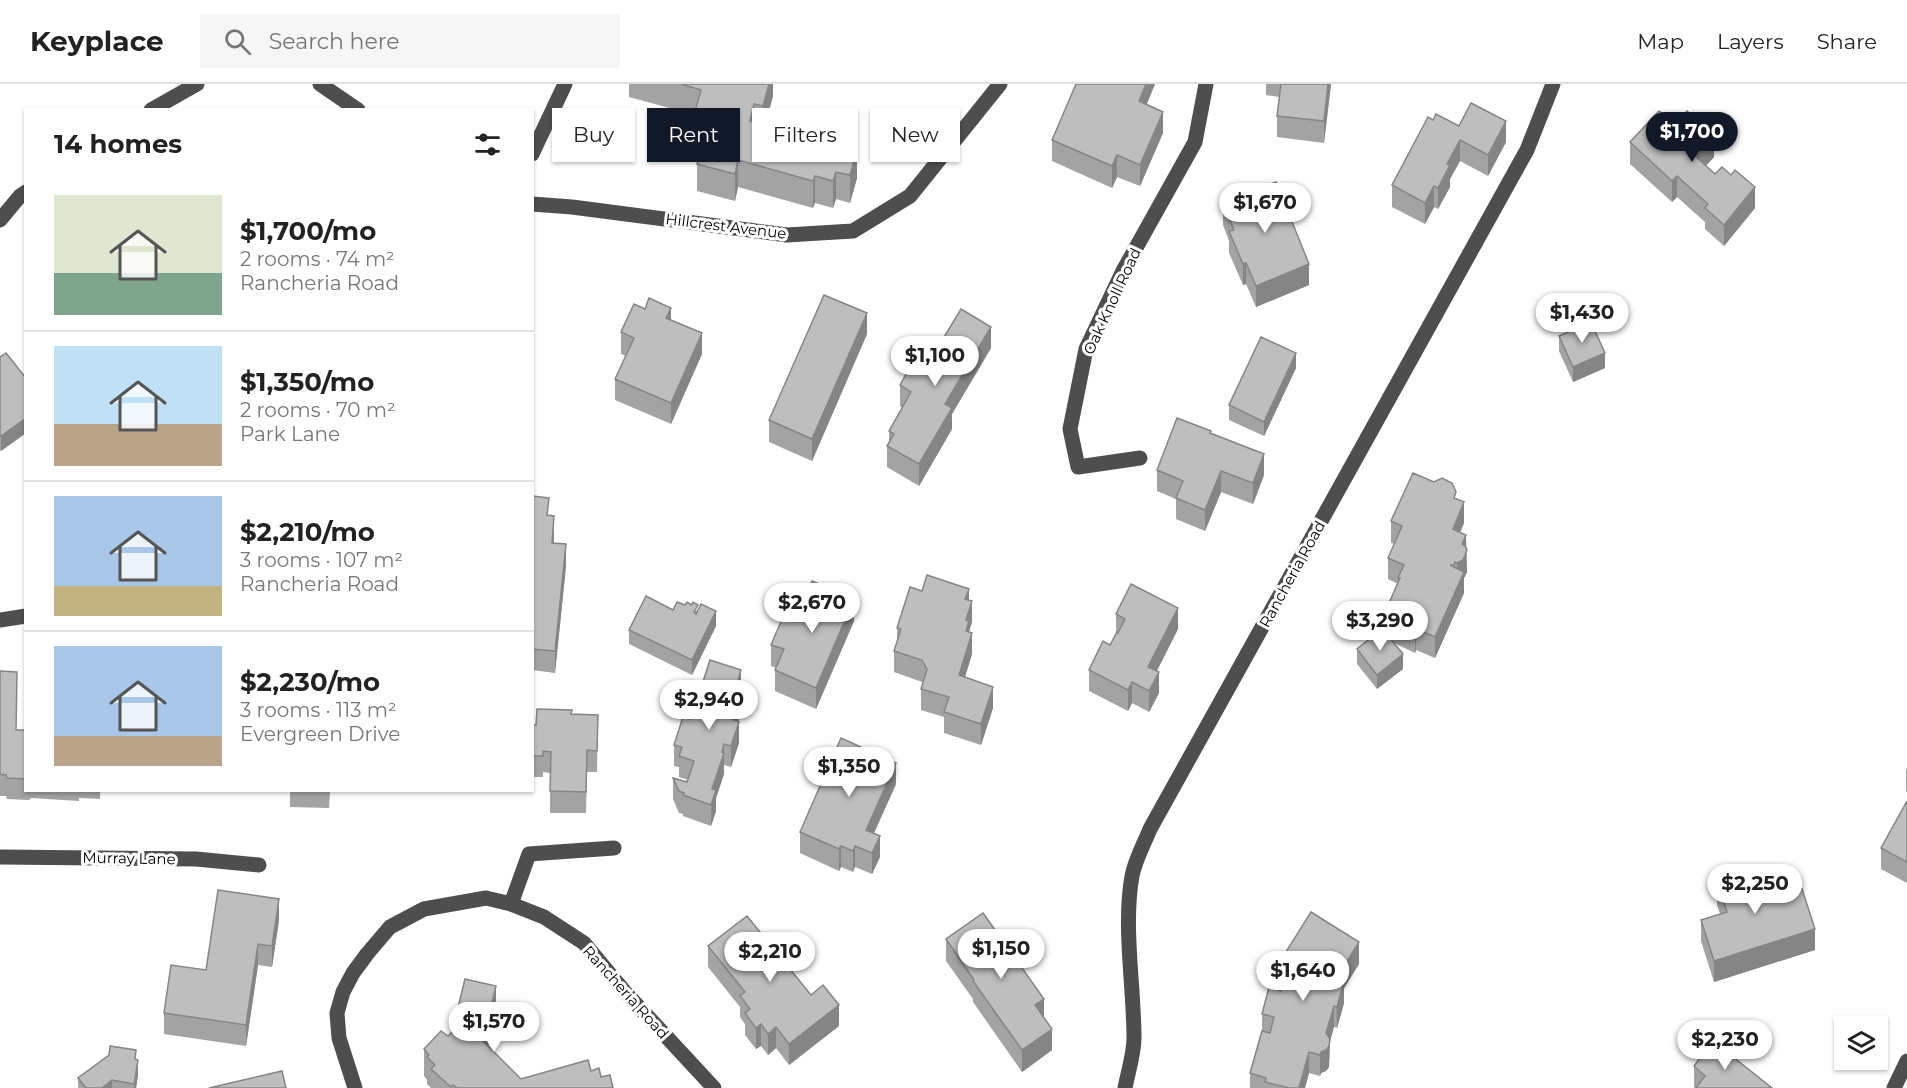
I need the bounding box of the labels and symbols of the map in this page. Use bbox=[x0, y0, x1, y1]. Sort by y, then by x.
pin: $1,700 bbox=[1643, 112, 1741, 163]
pin: $1,670 bbox=[1216, 183, 1314, 234]
street label: Hillcrest Avenue bbox=[665, 209, 787, 243]
street label: Oak Knoll Road bbox=[1079, 245, 1145, 357]
pin: $1,430 bbox=[1533, 293, 1631, 344]
pin: $1,100 bbox=[886, 336, 984, 387]
street label: Rancheria Road bbox=[1255, 517, 1329, 631]
pin: $2,670 bbox=[763, 583, 861, 634]
pin: $3,290 bbox=[1331, 601, 1429, 652]
pin: $2,940 bbox=[660, 680, 758, 731]
pin: $1,350 bbox=[800, 747, 898, 798]
street label: Murray Lane bbox=[82, 848, 176, 868]
pin: $2,250 bbox=[1706, 864, 1804, 915]
pin: $1,150 bbox=[952, 929, 1050, 980]
pin: $2,210 bbox=[721, 932, 819, 983]
street label: Rancheria Road bbox=[579, 941, 673, 1043]
pin: $1,640 bbox=[1254, 951, 1352, 1002]
pin: $1,570 bbox=[445, 1002, 543, 1053]
pin: $2,230 bbox=[1676, 1020, 1774, 1071]

